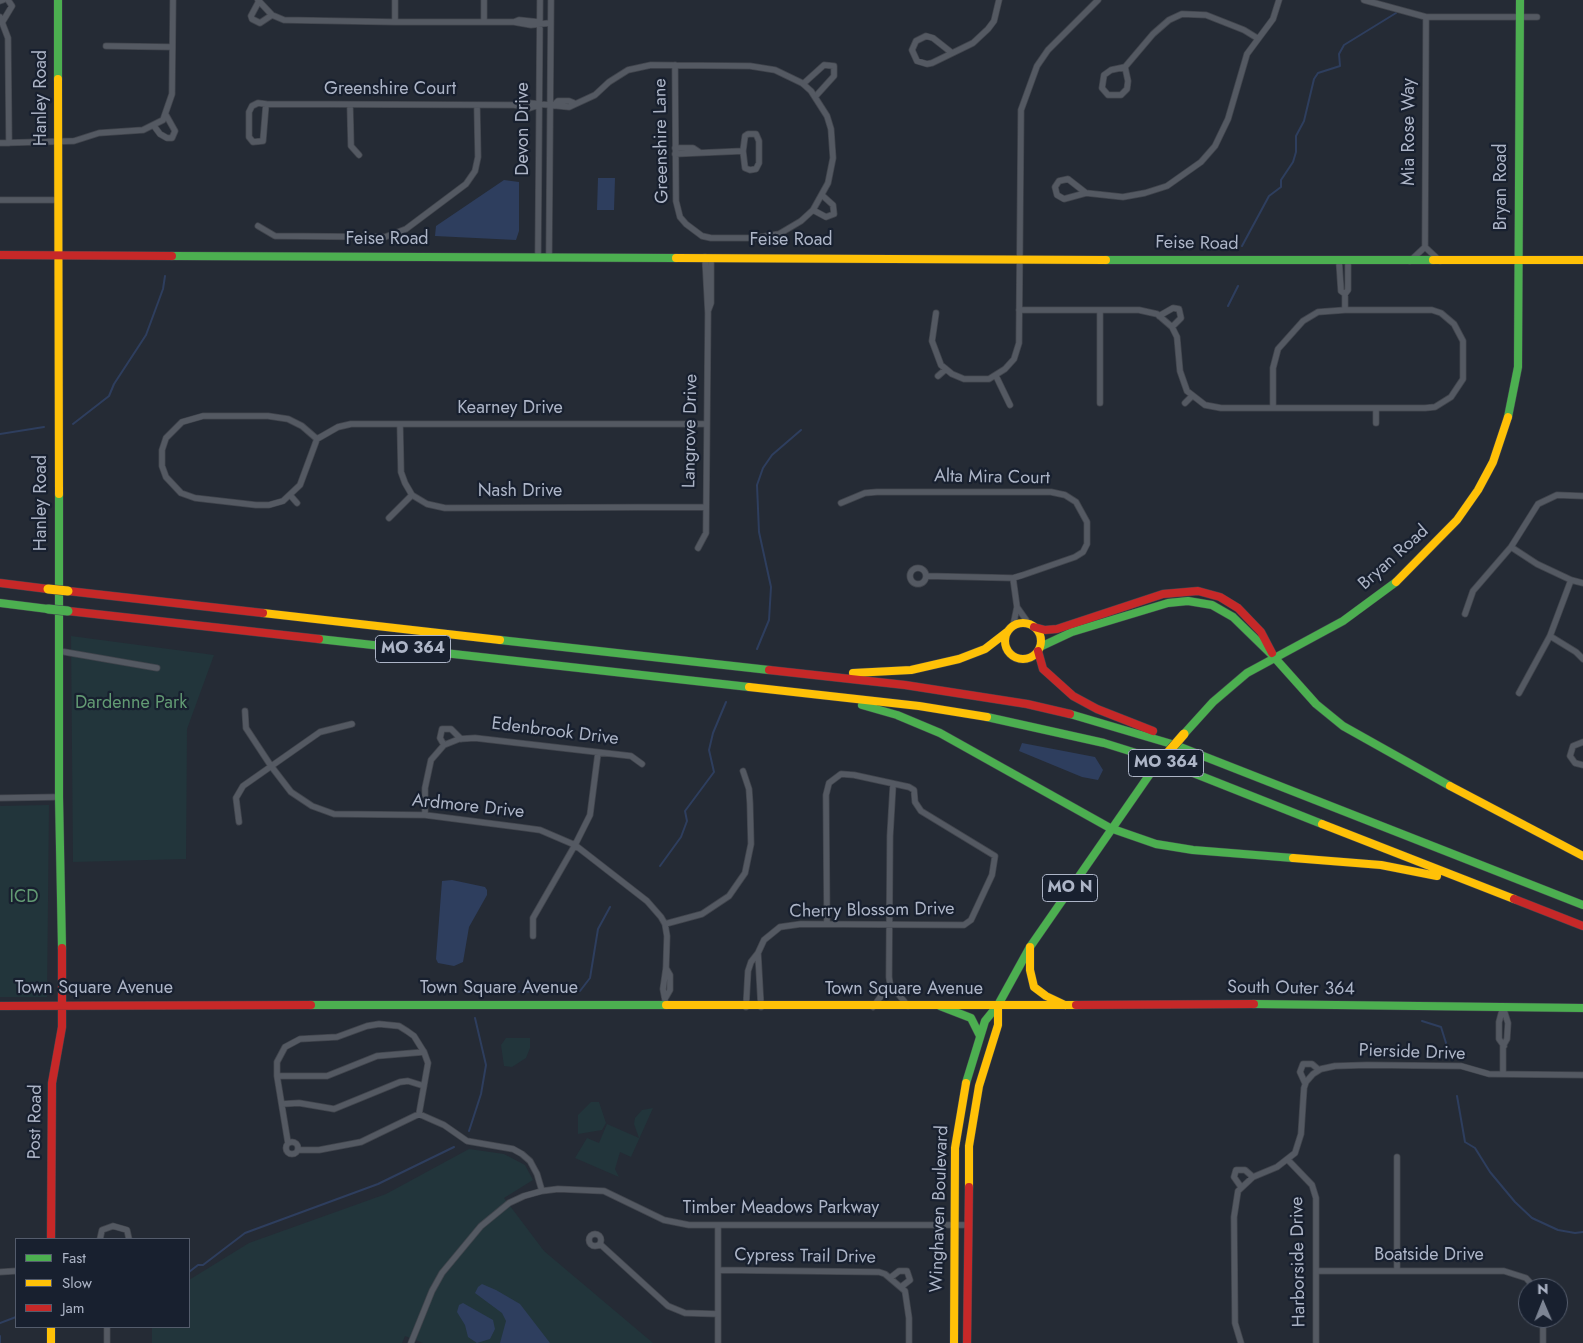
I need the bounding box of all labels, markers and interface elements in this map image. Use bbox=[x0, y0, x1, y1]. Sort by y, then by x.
street label: Hanley Road bbox=[31, 50, 53, 146]
street label: Greenshire Lane bbox=[650, 78, 674, 204]
street label: Mia Rose Way bbox=[1399, 78, 1421, 186]
street label: Greenshire Court bbox=[324, 79, 456, 101]
street label: Devon Drive bbox=[513, 82, 535, 176]
street label: Bryan Road bbox=[1491, 143, 1513, 231]
street label: Feise Road bbox=[345, 229, 429, 251]
street label: Feise Road bbox=[749, 230, 833, 252]
street label: Feise Road bbox=[1155, 232, 1239, 256]
street label: Langrove Drive bbox=[679, 374, 703, 488]
street label: Kearney Drive bbox=[457, 398, 563, 420]
street label: Hanley Road bbox=[31, 455, 53, 551]
street label: Alta Mira Court bbox=[934, 466, 1050, 490]
street label: Nash Drive bbox=[478, 481, 562, 503]
street label: Bryan Road bbox=[1354, 521, 1434, 595]
road number: MO 364 bbox=[376, 636, 450, 662]
park label: Dardenne Park bbox=[75, 693, 187, 715]
street label: Edenbrook Drive bbox=[490, 713, 620, 751]
road number: MO 364 bbox=[1128, 750, 1204, 776]
street label: Ardmore Drive bbox=[411, 790, 525, 824]
road number: MO N bbox=[1042, 874, 1098, 901]
park label: ICD bbox=[10, 887, 38, 909]
street label: Cherry Blossom Drive bbox=[789, 899, 955, 923]
street label: South Outer 364 bbox=[1227, 977, 1355, 1001]
street label: Town Square Avenue bbox=[15, 978, 173, 1000]
street label: Town Square Avenue bbox=[420, 978, 578, 1000]
street label: Town Square Avenue bbox=[825, 979, 983, 1001]
street label: Pierside Drive bbox=[1358, 1040, 1466, 1066]
street label: Post Road bbox=[25, 1084, 47, 1160]
street label: Winghaven Boulevard bbox=[926, 1125, 954, 1293]
street label: Harborside Drive bbox=[1287, 1196, 1311, 1328]
street label: Timber Meadows Parkway bbox=[683, 1198, 879, 1220]
legend bbox=[15, 1238, 190, 1328]
street label: Cypress Trail Drive bbox=[734, 1245, 876, 1269]
street label: Boatside Drive bbox=[1374, 1245, 1484, 1267]
text: Fast bbox=[62, 1247, 86, 1269]
text: Slow bbox=[62, 1272, 92, 1294]
north arrow bbox=[1518, 1278, 1568, 1328]
text: N bbox=[1537, 1279, 1548, 1299]
text: Jam bbox=[62, 1297, 85, 1319]

